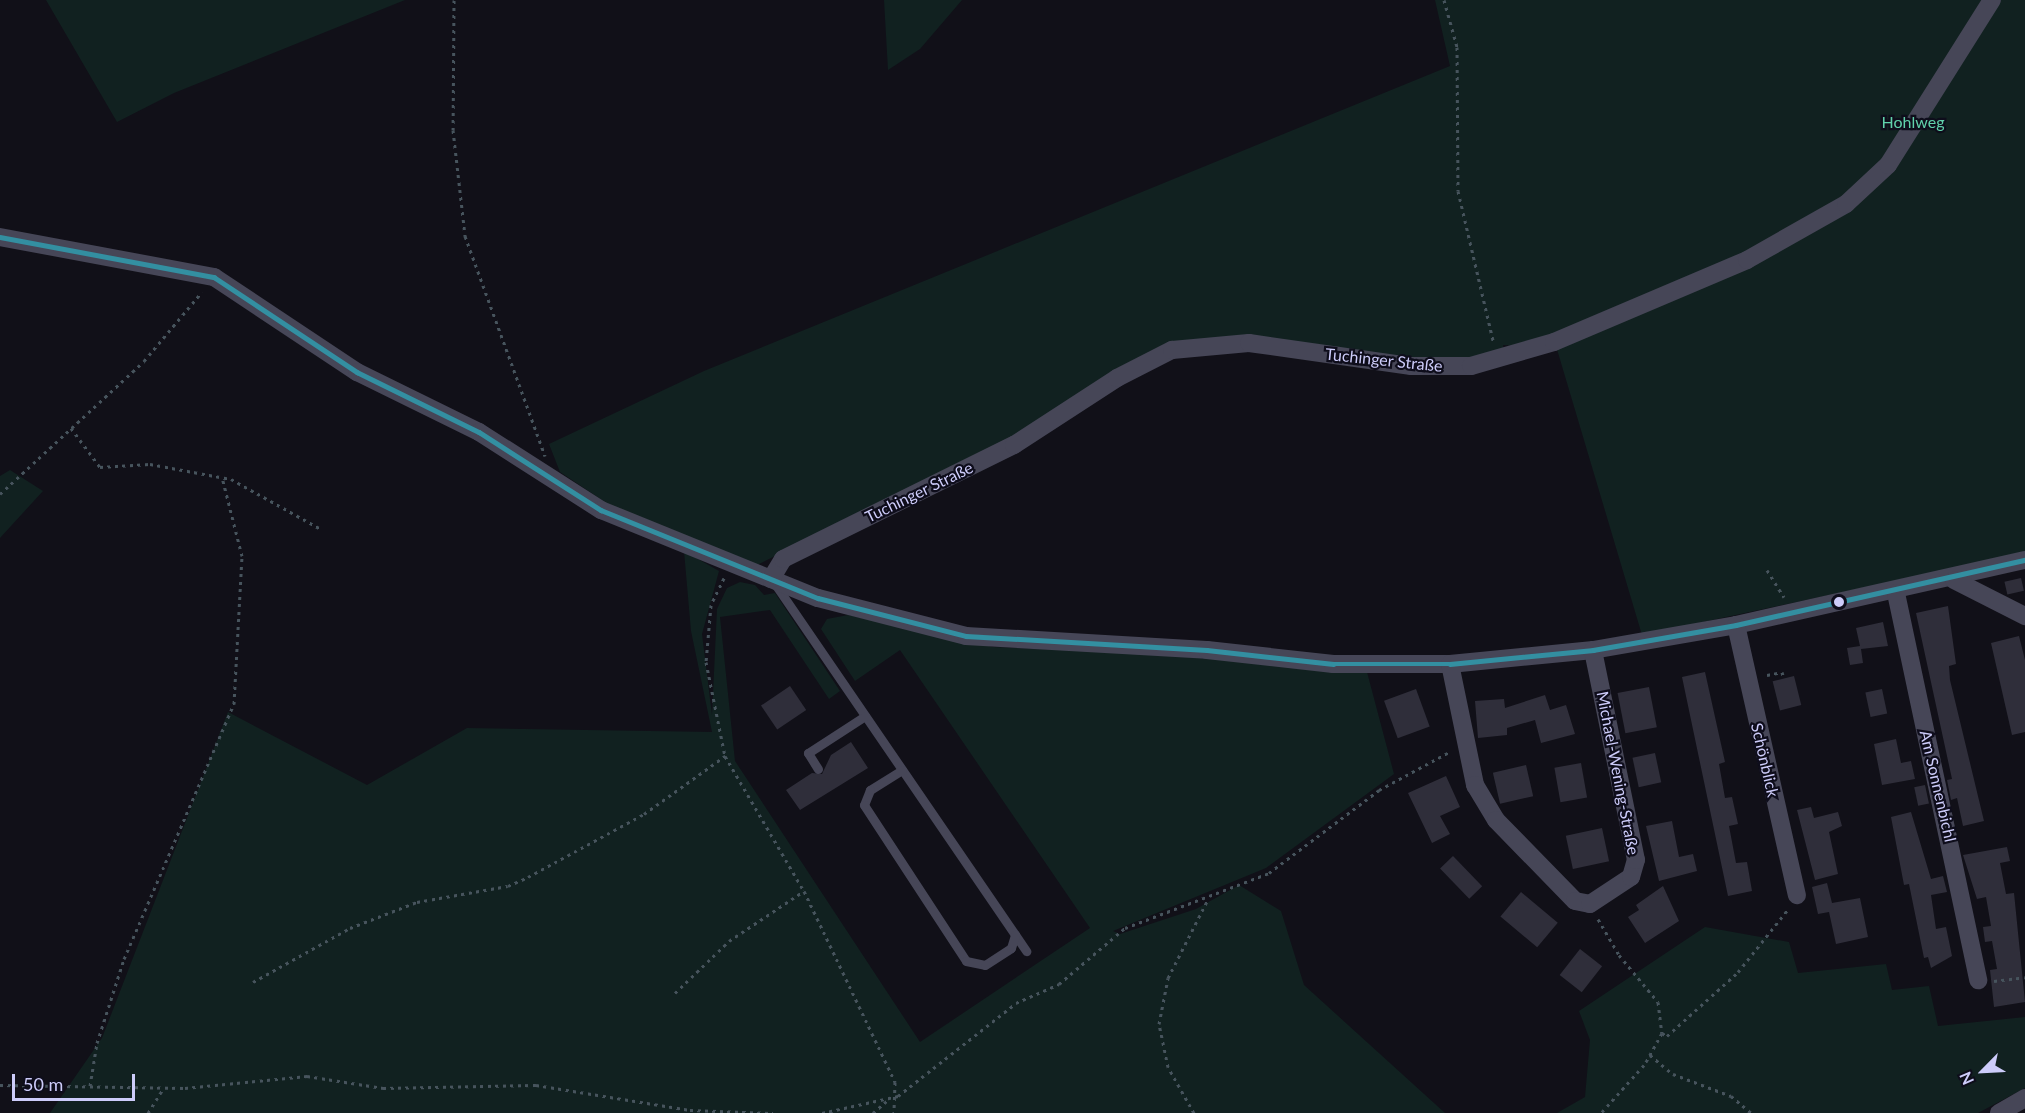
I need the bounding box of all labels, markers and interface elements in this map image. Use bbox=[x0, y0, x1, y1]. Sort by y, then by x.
park label: Hohlweg bbox=[1882, 112, 1944, 132]
street label: Tuchinger Straße bbox=[1324, 344, 1444, 376]
street label: Tuchinger Straße bbox=[862, 458, 976, 526]
unlabelled marker bbox=[1833, 596, 1845, 608]
street label: Michael-Wening-Straße bbox=[1593, 689, 1643, 857]
street label: Schönblick bbox=[1747, 721, 1783, 799]
street label: Am Sonnenbichl bbox=[1916, 728, 1960, 844]
north arrow bbox=[1953, 1041, 2013, 1101]
scale bar bbox=[15, 1062, 138, 1100]
text: N bbox=[1955, 1069, 1977, 1088]
text: 50 m bbox=[23, 1073, 63, 1095]

